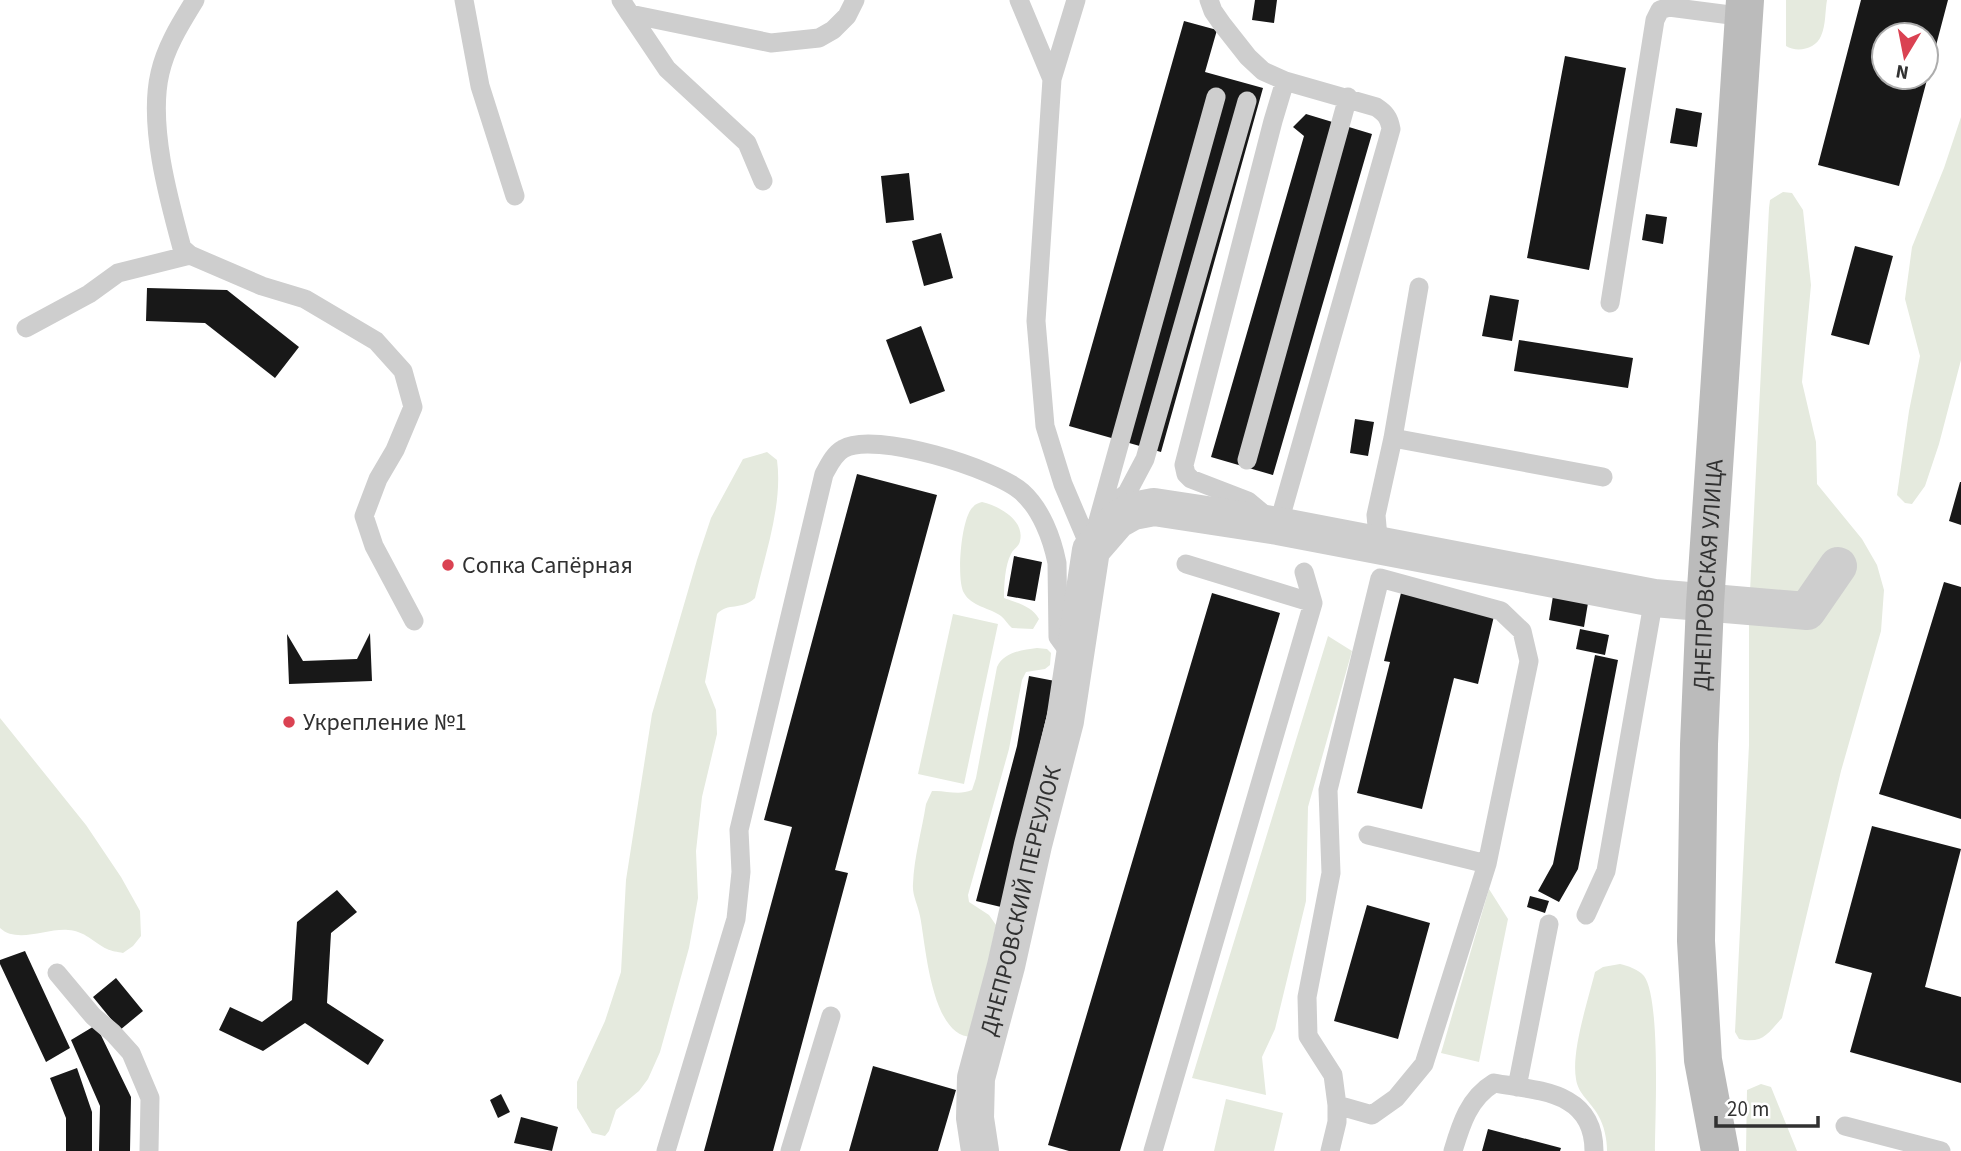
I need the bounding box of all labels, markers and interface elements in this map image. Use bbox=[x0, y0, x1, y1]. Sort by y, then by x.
north arrow bbox=[1870, 21, 1940, 91]
text: N bbox=[1894, 57, 1911, 86]
street label: ДНЕПРОВСКАЯ УЛИЦА bbox=[1684, 458, 1732, 692]
place label: Сопка Сапёрная bbox=[462, 548, 633, 583]
marker: Сопка Сапёрная bbox=[440, 557, 456, 573]
place label: Укрепление №1 bbox=[303, 705, 467, 740]
marker: Укрепление №1 bbox=[281, 714, 297, 730]
street label: ДНЕПРОВСКИЙ ПЕРЕУЛОК bbox=[971, 762, 1070, 1040]
scale bar bbox=[1716, 1084, 1818, 1128]
text: 20 m bbox=[1727, 1094, 1769, 1124]

